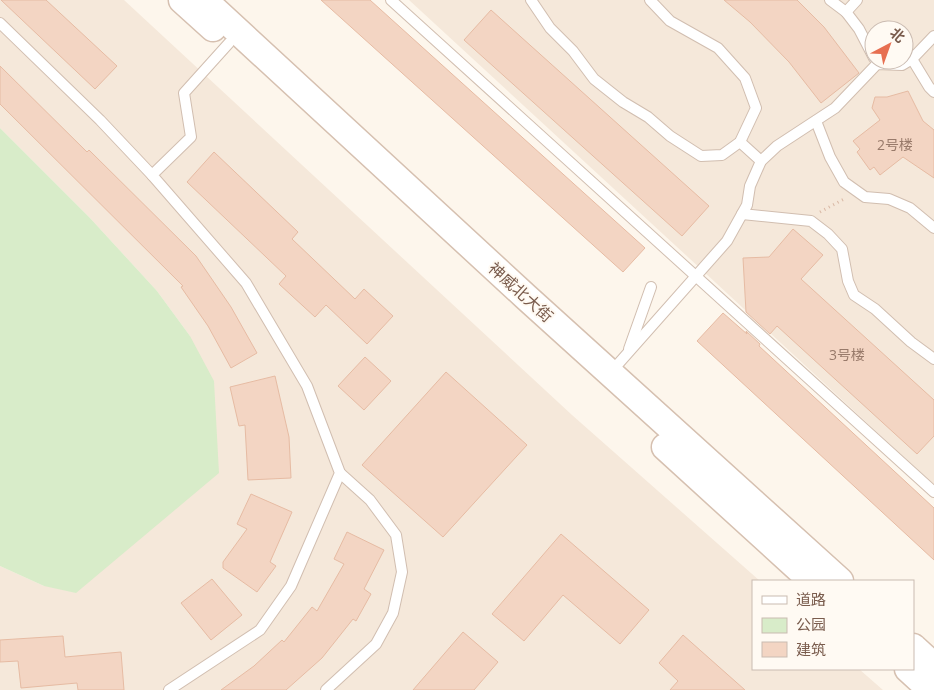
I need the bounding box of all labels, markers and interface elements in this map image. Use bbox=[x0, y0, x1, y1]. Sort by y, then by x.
north arrow bbox=[864, 20, 914, 70]
text: 北 bbox=[886, 23, 909, 47]
house number: 2号楼 bbox=[877, 135, 913, 154]
street label: 神威北大街 bbox=[484, 257, 558, 327]
house number: 3号楼 bbox=[829, 345, 865, 364]
legend bbox=[752, 580, 914, 670]
text: 道路 bbox=[796, 589, 826, 609]
text: 公园 bbox=[796, 614, 826, 634]
text: 建筑 bbox=[796, 639, 826, 659]

